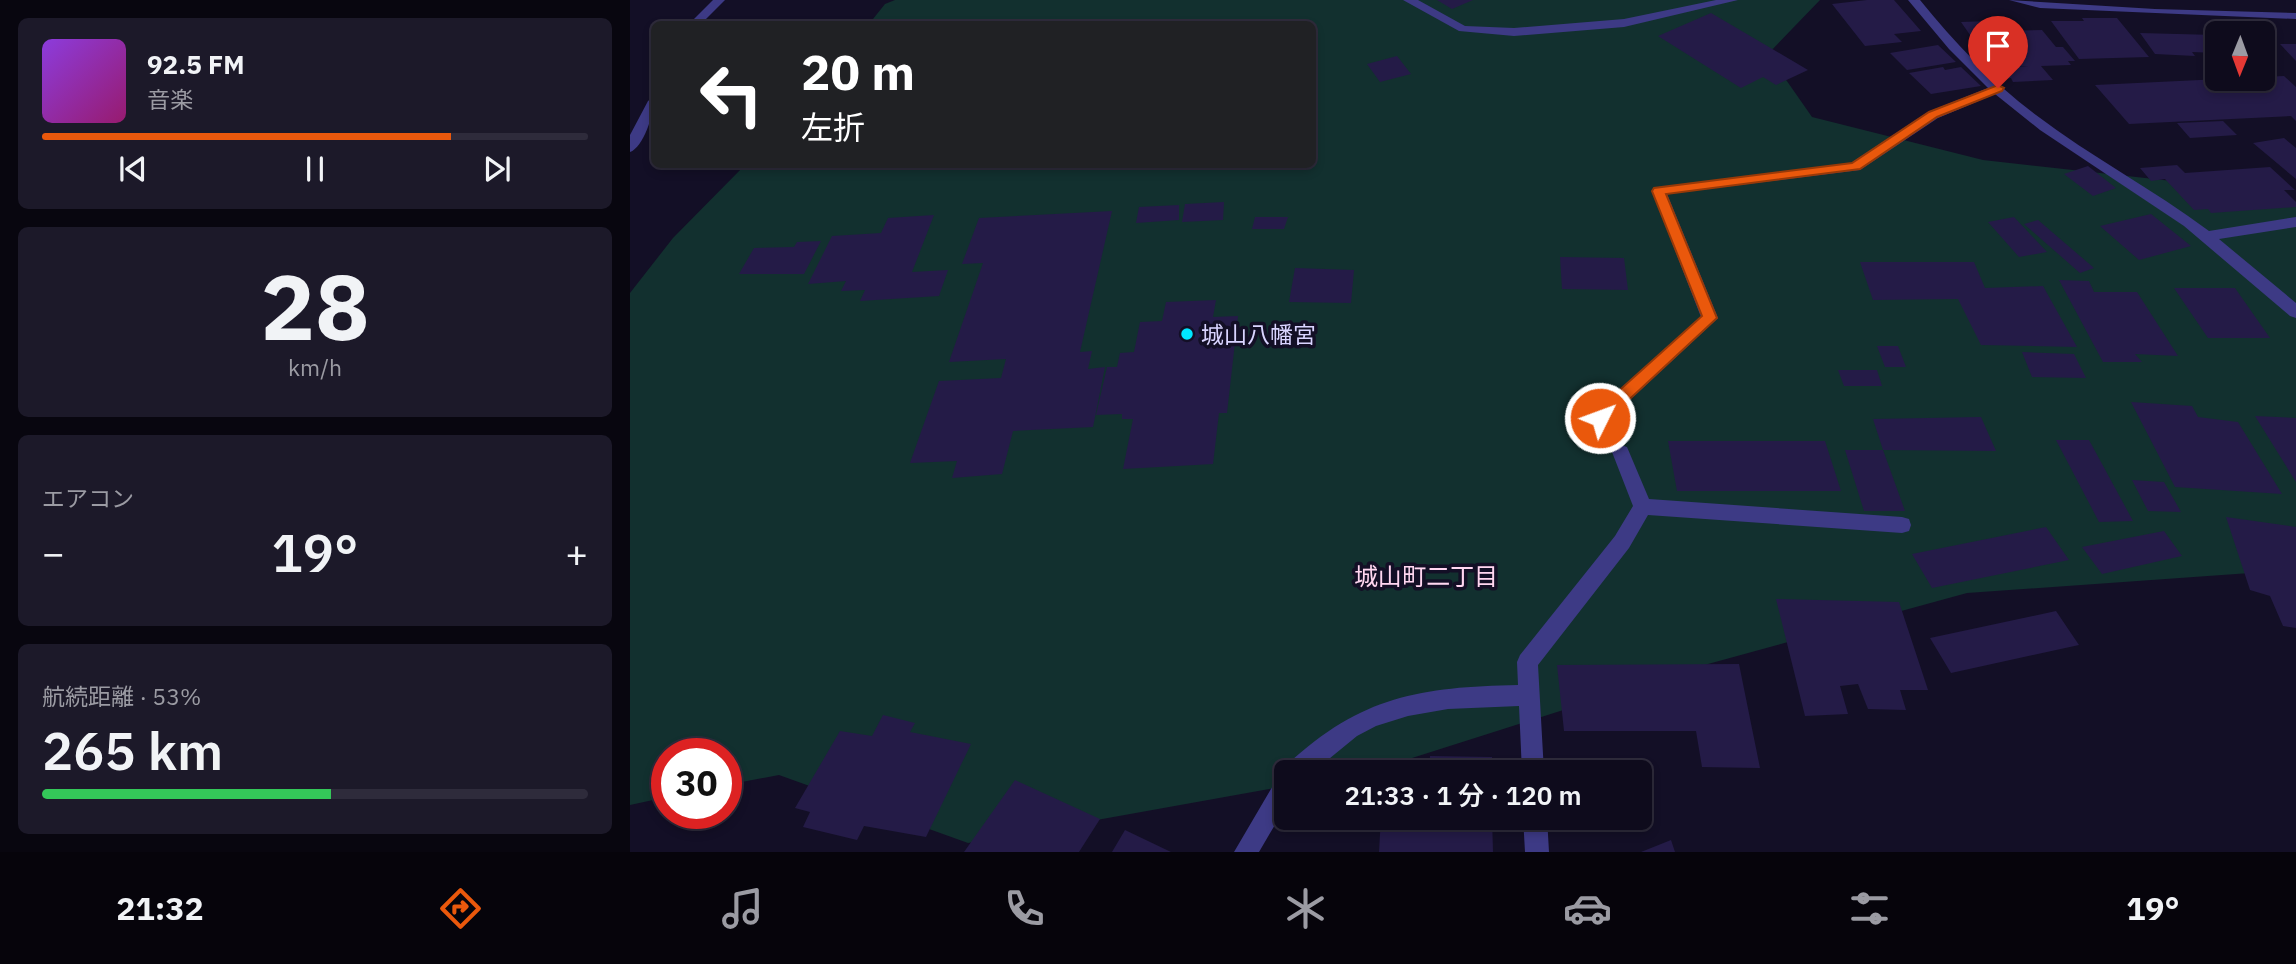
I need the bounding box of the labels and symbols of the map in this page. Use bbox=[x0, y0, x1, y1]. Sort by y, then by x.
pin bbox=[1968, 16, 2028, 88]
north arrow bbox=[2205, 21, 2275, 91]
place label: 城山八幡宮 bbox=[1201, 319, 1316, 349]
marker: 城山八幡宮 bbox=[1179, 326, 1195, 342]
position arrow bbox=[1563, 381, 1637, 455]
district label: 城山町二丁目 bbox=[1354, 560, 1498, 592]
speed limit sign: 30 bbox=[651, 738, 742, 829]

